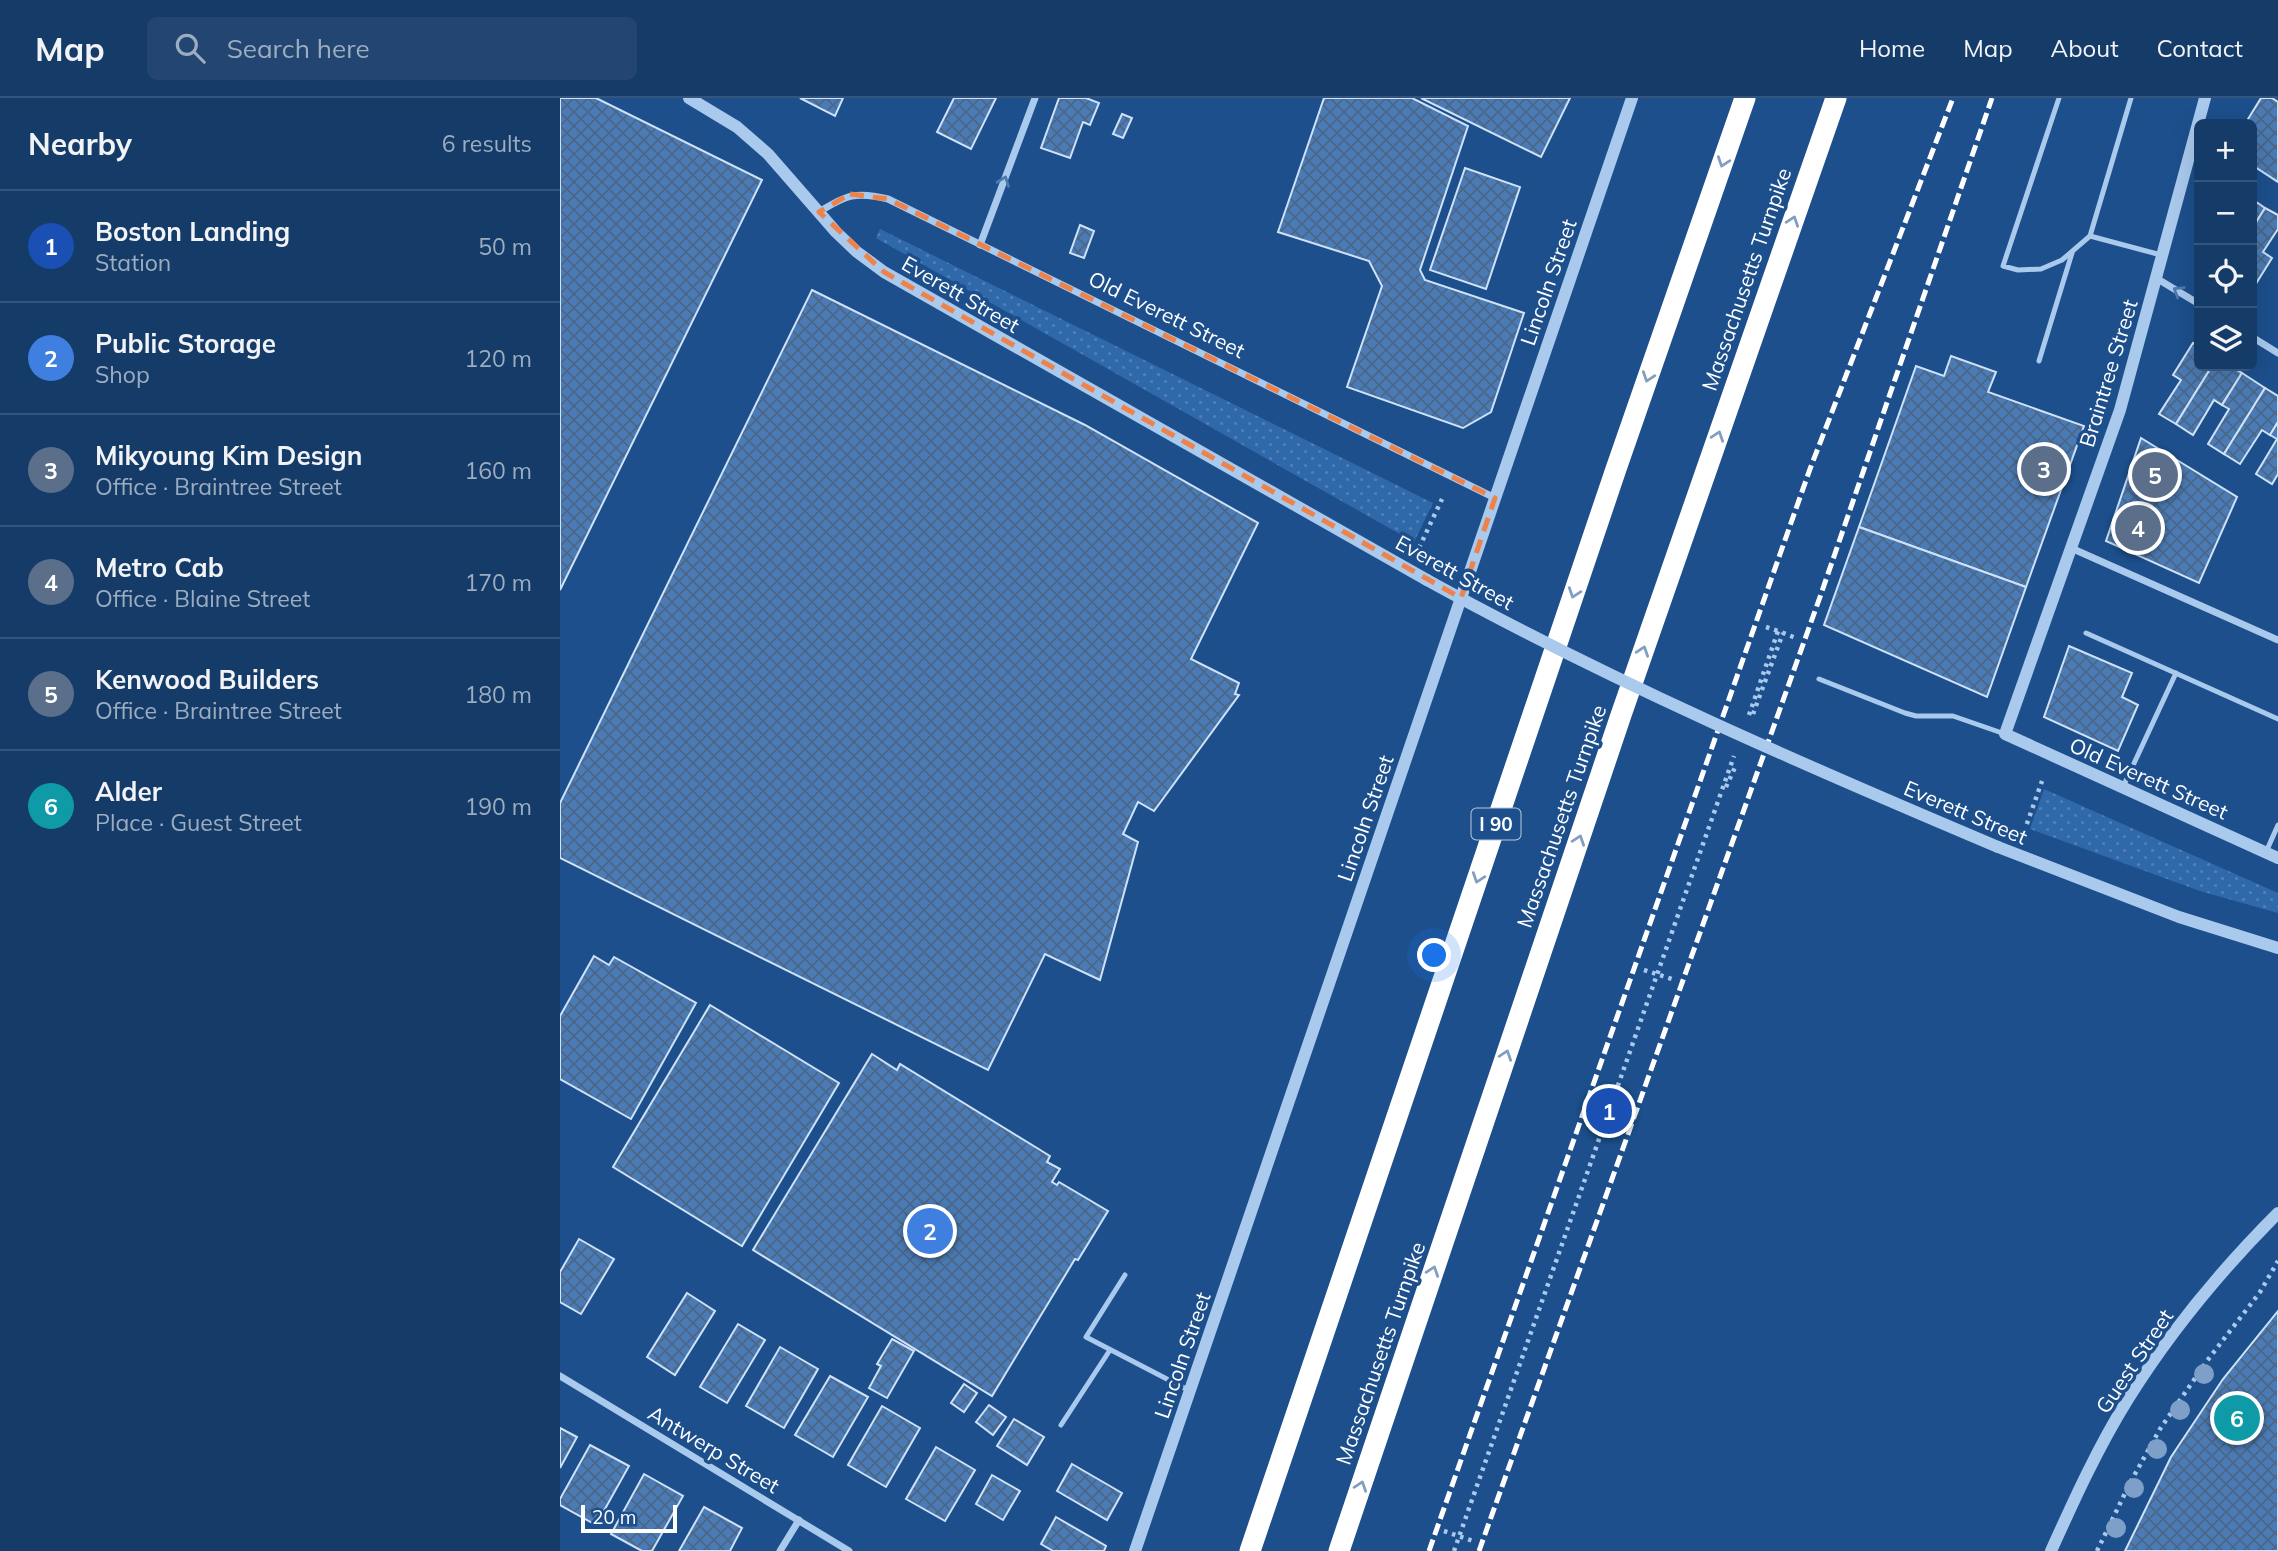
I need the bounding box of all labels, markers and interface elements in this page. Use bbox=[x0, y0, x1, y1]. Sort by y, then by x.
search box bbox=[147, 17, 637, 80]
text: Map bbox=[35, 28, 105, 69]
icon: search bbox=[171, 29, 209, 67]
text: Search here bbox=[227, 32, 370, 65]
text: Home bbox=[1859, 33, 1925, 63]
text: Map bbox=[1963, 33, 2013, 63]
text: About bbox=[2051, 33, 2119, 63]
text: Contact bbox=[2157, 33, 2243, 63]
map controls bbox=[2194, 119, 2257, 371]
button: + bbox=[2194, 119, 2257, 182]
text: Nearby bbox=[28, 125, 132, 163]
text: 6 results bbox=[442, 129, 532, 158]
one-way arrow bbox=[1717, 156, 1731, 168]
street label: Massachusetts Turnpike bbox=[1696, 164, 1796, 394]
one-way arrow bbox=[995, 176, 1009, 188]
button: − bbox=[2194, 182, 2257, 245]
text: Boston Landing bbox=[95, 215, 290, 248]
street label: Lincoln Street bbox=[1514, 215, 1582, 349]
one-way arrow bbox=[1785, 215, 1799, 227]
text: 1 bbox=[44, 232, 58, 261]
text: 50 m bbox=[478, 232, 532, 261]
button: locate bbox=[2194, 245, 2257, 308]
text: Station bbox=[95, 248, 171, 277]
street label: Everett Street bbox=[898, 250, 1024, 338]
street label: Old Everett Street bbox=[1085, 265, 1249, 363]
one-way arrow bbox=[2172, 287, 2185, 300]
street label: Braintree Street bbox=[2073, 296, 2143, 450]
button: layers bbox=[2194, 308, 2257, 371]
text: Public Storage bbox=[95, 327, 276, 360]
text: 2 bbox=[44, 344, 58, 373]
text: 120 m bbox=[464, 344, 532, 373]
text: Shop bbox=[95, 360, 150, 389]
one-way arrow bbox=[1642, 371, 1656, 383]
one-way arrow bbox=[1710, 430, 1724, 442]
text: Mikyoung Kim Design bbox=[95, 439, 362, 472]
pin: 3 bbox=[2021, 443, 2067, 495]
pin: 5 bbox=[2132, 449, 2178, 501]
text: 3 bbox=[44, 456, 58, 485]
text: 160 m bbox=[464, 456, 532, 485]
text: Office · Braintree Street bbox=[95, 472, 342, 501]
pin: 4 bbox=[2115, 502, 2161, 554]
street label: Everett Street bbox=[1391, 529, 1519, 615]
text: Metro Cab bbox=[95, 551, 224, 584]
text: 4 bbox=[44, 568, 58, 597]
text: 170 m bbox=[464, 568, 532, 597]
text: Office · Blaine Street bbox=[95, 584, 310, 613]
one-way arrow bbox=[1568, 586, 1582, 598]
one-way arrow bbox=[1635, 645, 1649, 657]
text: Kenwood Builders bbox=[95, 663, 319, 696]
text: 5 bbox=[44, 680, 58, 709]
text: 180 m bbox=[464, 680, 532, 709]
text: Office · Braintree Street bbox=[95, 696, 342, 725]
street label: Massachusetts Turnpike bbox=[1511, 701, 1611, 931]
street label: Old Everett Street bbox=[2066, 731, 2232, 825]
street label: Lincoln Street bbox=[1331, 751, 1399, 885]
street label: Everett Street bbox=[1900, 774, 2032, 850]
text: Alder bbox=[95, 775, 162, 808]
text: 6 bbox=[44, 792, 58, 821]
text: 190 m bbox=[464, 792, 532, 821]
text: Place · Guest Street bbox=[95, 808, 302, 837]
road number: I 90 bbox=[1472, 808, 1520, 839]
one-way arrow bbox=[1571, 834, 1585, 846]
one-way arrow bbox=[1472, 871, 1486, 883]
your location bbox=[1417, 938, 1451, 972]
one-way arrow bbox=[1498, 1050, 1512, 1062]
pin: 1 bbox=[1586, 1085, 1632, 1137]
pin: 2 bbox=[907, 1205, 953, 1257]
street label: Massachusetts Turnpike bbox=[1330, 1238, 1430, 1468]
one-way arrow bbox=[1425, 1265, 1439, 1277]
street label: Lincoln Street bbox=[1148, 1288, 1216, 1422]
street label: Guest Street bbox=[2090, 1304, 2178, 1418]
pin: 6 bbox=[2214, 1392, 2260, 1444]
street label: Antwerp Street bbox=[644, 1400, 784, 1498]
one-way arrow bbox=[1353, 1481, 1367, 1493]
scale bar bbox=[581, 1502, 677, 1534]
text: 20 m bbox=[592, 1505, 636, 1529]

